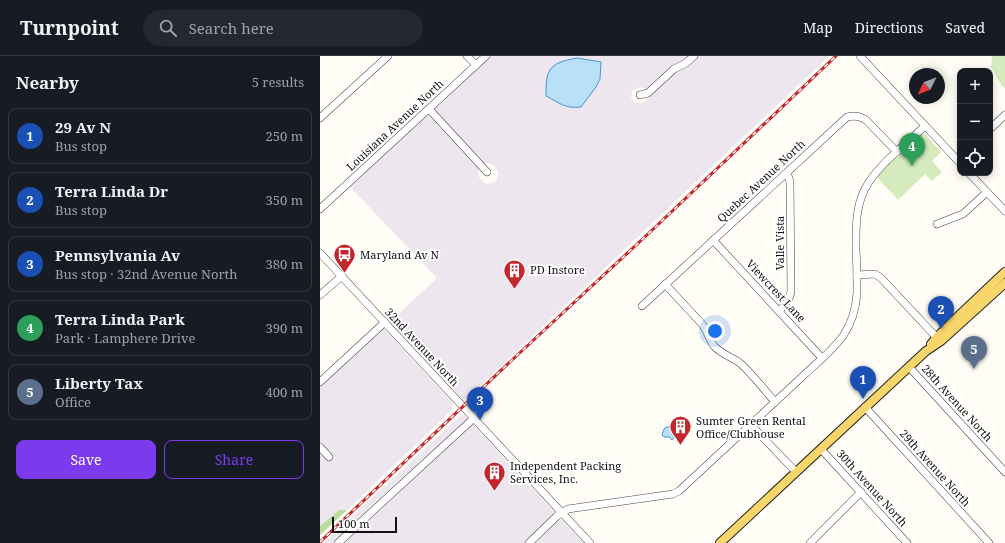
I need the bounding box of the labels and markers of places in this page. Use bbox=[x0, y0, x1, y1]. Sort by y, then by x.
pin: 4 bbox=[899, 133, 925, 166]
bus stop icon: Maryland Av N bbox=[332, 242, 358, 275]
place label: Maryland Av N bbox=[360, 247, 440, 262]
building icon: PD Instore bbox=[502, 257, 528, 290]
place label: PD Instore bbox=[530, 262, 585, 277]
pin: 2 bbox=[928, 296, 954, 329]
pin: 5 bbox=[961, 336, 987, 369]
pin: 1 bbox=[850, 366, 876, 399]
pin: 3 bbox=[467, 387, 493, 420]
place label: Sumter Green Rental Office/Clubhouse bbox=[696, 413, 806, 441]
building icon: Sumter Green Rental Office/Clubhouse bbox=[668, 414, 694, 447]
place label: Independent Packing Services, Inc. bbox=[510, 458, 621, 486]
building icon: Independent Packing Services, Inc. bbox=[482, 459, 508, 492]

